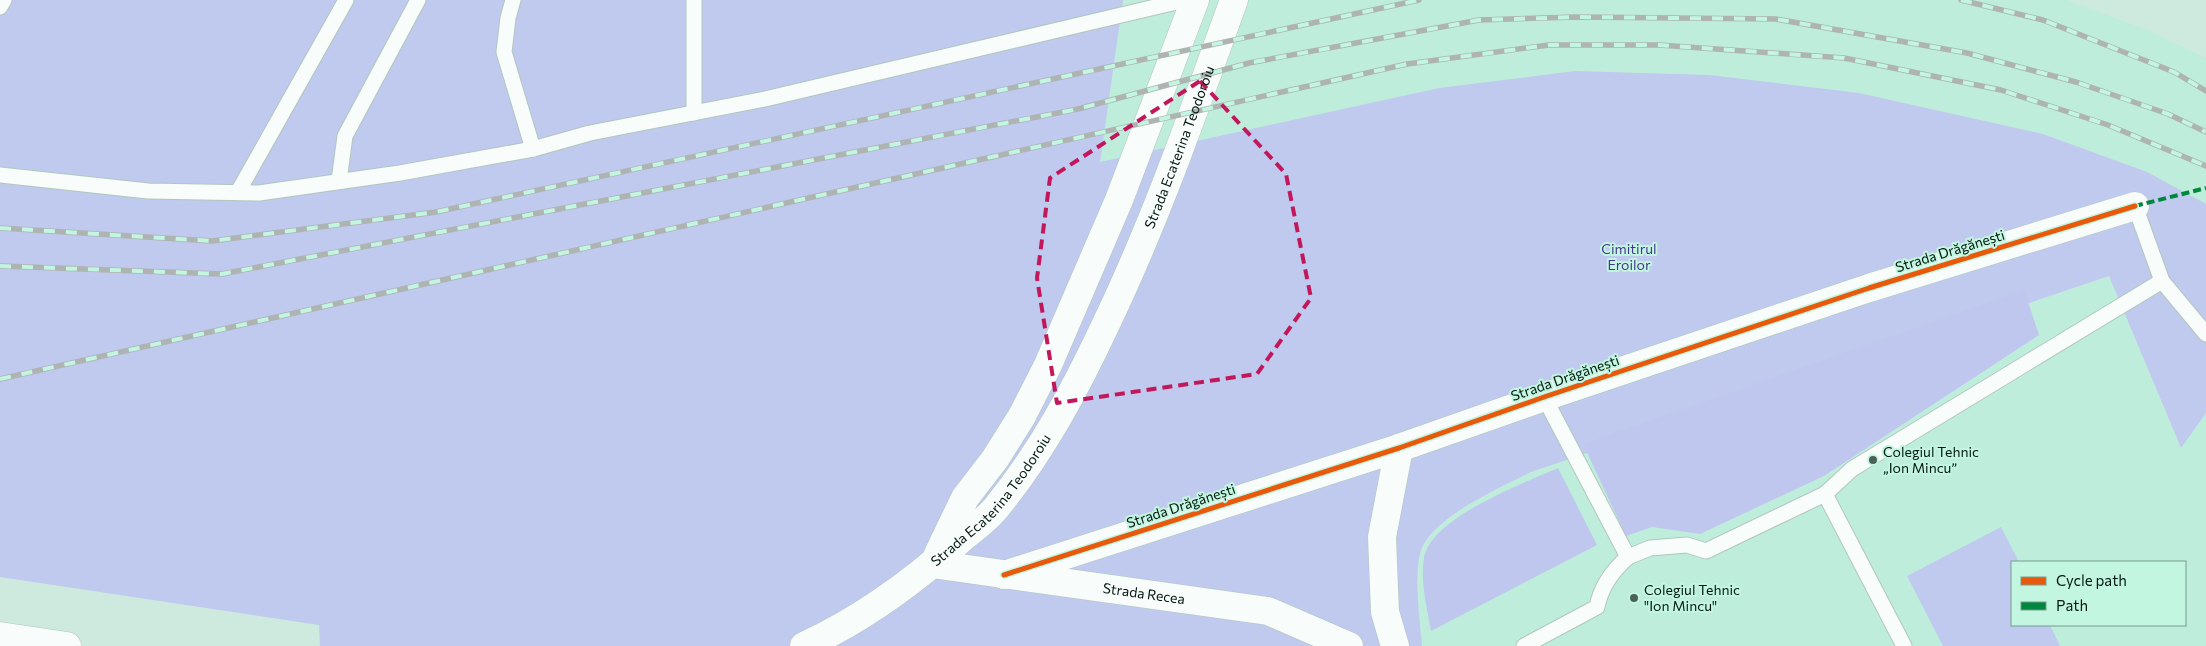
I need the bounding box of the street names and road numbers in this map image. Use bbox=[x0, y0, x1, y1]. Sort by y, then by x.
street label: Strada Ecaterina Teodoroiu bbox=[1140, 63, 1218, 231]
street label: Strada Drăgănești bbox=[1893, 226, 2007, 276]
street label: Strada Drăgănești bbox=[1508, 351, 1622, 405]
street label: Strada Ecaterina Teodoroiu bbox=[927, 431, 1054, 569]
street label: Strada Drăgănești bbox=[1124, 480, 1238, 532]
street label: Strada Recea bbox=[1102, 579, 1186, 607]

